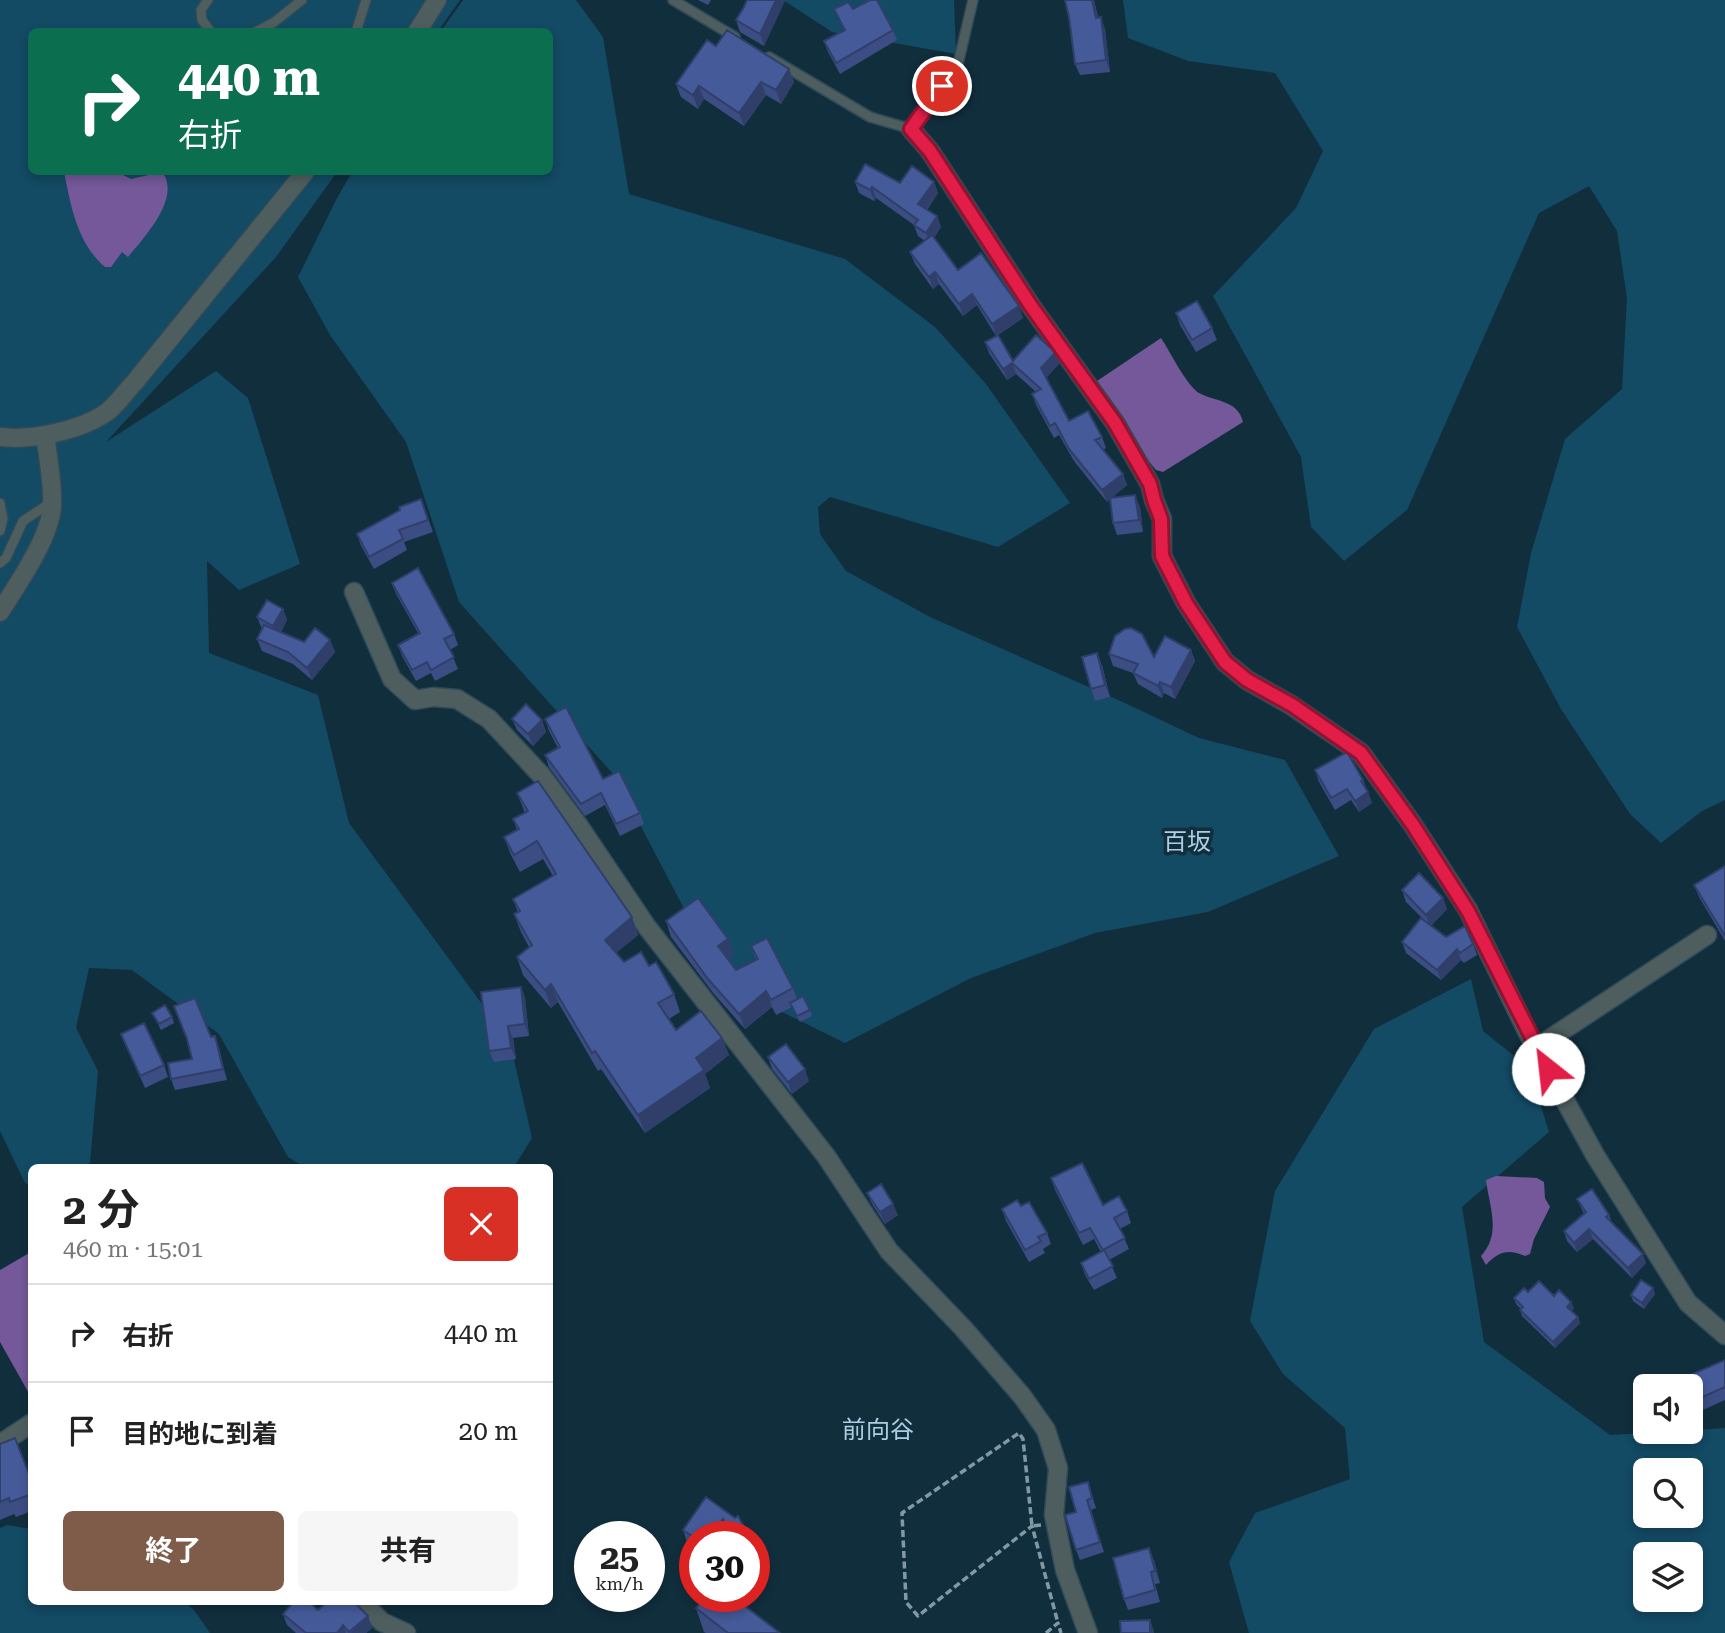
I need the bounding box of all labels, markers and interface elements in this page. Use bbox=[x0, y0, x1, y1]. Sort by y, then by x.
text: 440 m bbox=[178, 50, 320, 107]
icon: right bbox=[63, 56, 154, 147]
pin bbox=[912, 56, 972, 116]
icon: arrive bbox=[923, 67, 961, 105]
text: 右折 bbox=[178, 116, 242, 154]
district label: 百坂 bbox=[1163, 828, 1211, 856]
position arrow bbox=[1511, 1032, 1585, 1106]
text: 2 分 bbox=[63, 1185, 139, 1234]
button: close bbox=[444, 1187, 518, 1261]
text: 460 m · 15:01 bbox=[63, 1236, 203, 1263]
icon: right bbox=[63, 1314, 101, 1352]
text: 440 m bbox=[444, 1318, 518, 1348]
text: 右折 bbox=[122, 1321, 174, 1351]
map controls bbox=[1633, 1374, 1703, 1612]
button: sound bbox=[1633, 1374, 1703, 1444]
icon: arrive bbox=[63, 1412, 101, 1450]
text: 20 m bbox=[459, 1416, 518, 1446]
district label: 前向谷 bbox=[842, 1416, 914, 1444]
text: 目的地に到着 bbox=[122, 1419, 278, 1449]
button: search bbox=[1633, 1458, 1703, 1528]
button: 終了 bbox=[63, 1511, 284, 1591]
button: 共有 bbox=[298, 1511, 518, 1591]
speed limit sign: 30 bbox=[679, 1521, 770, 1612]
text: 25 bbox=[600, 1537, 639, 1578]
button: layers bbox=[1633, 1542, 1703, 1612]
text: km/h bbox=[595, 1573, 644, 1594]

